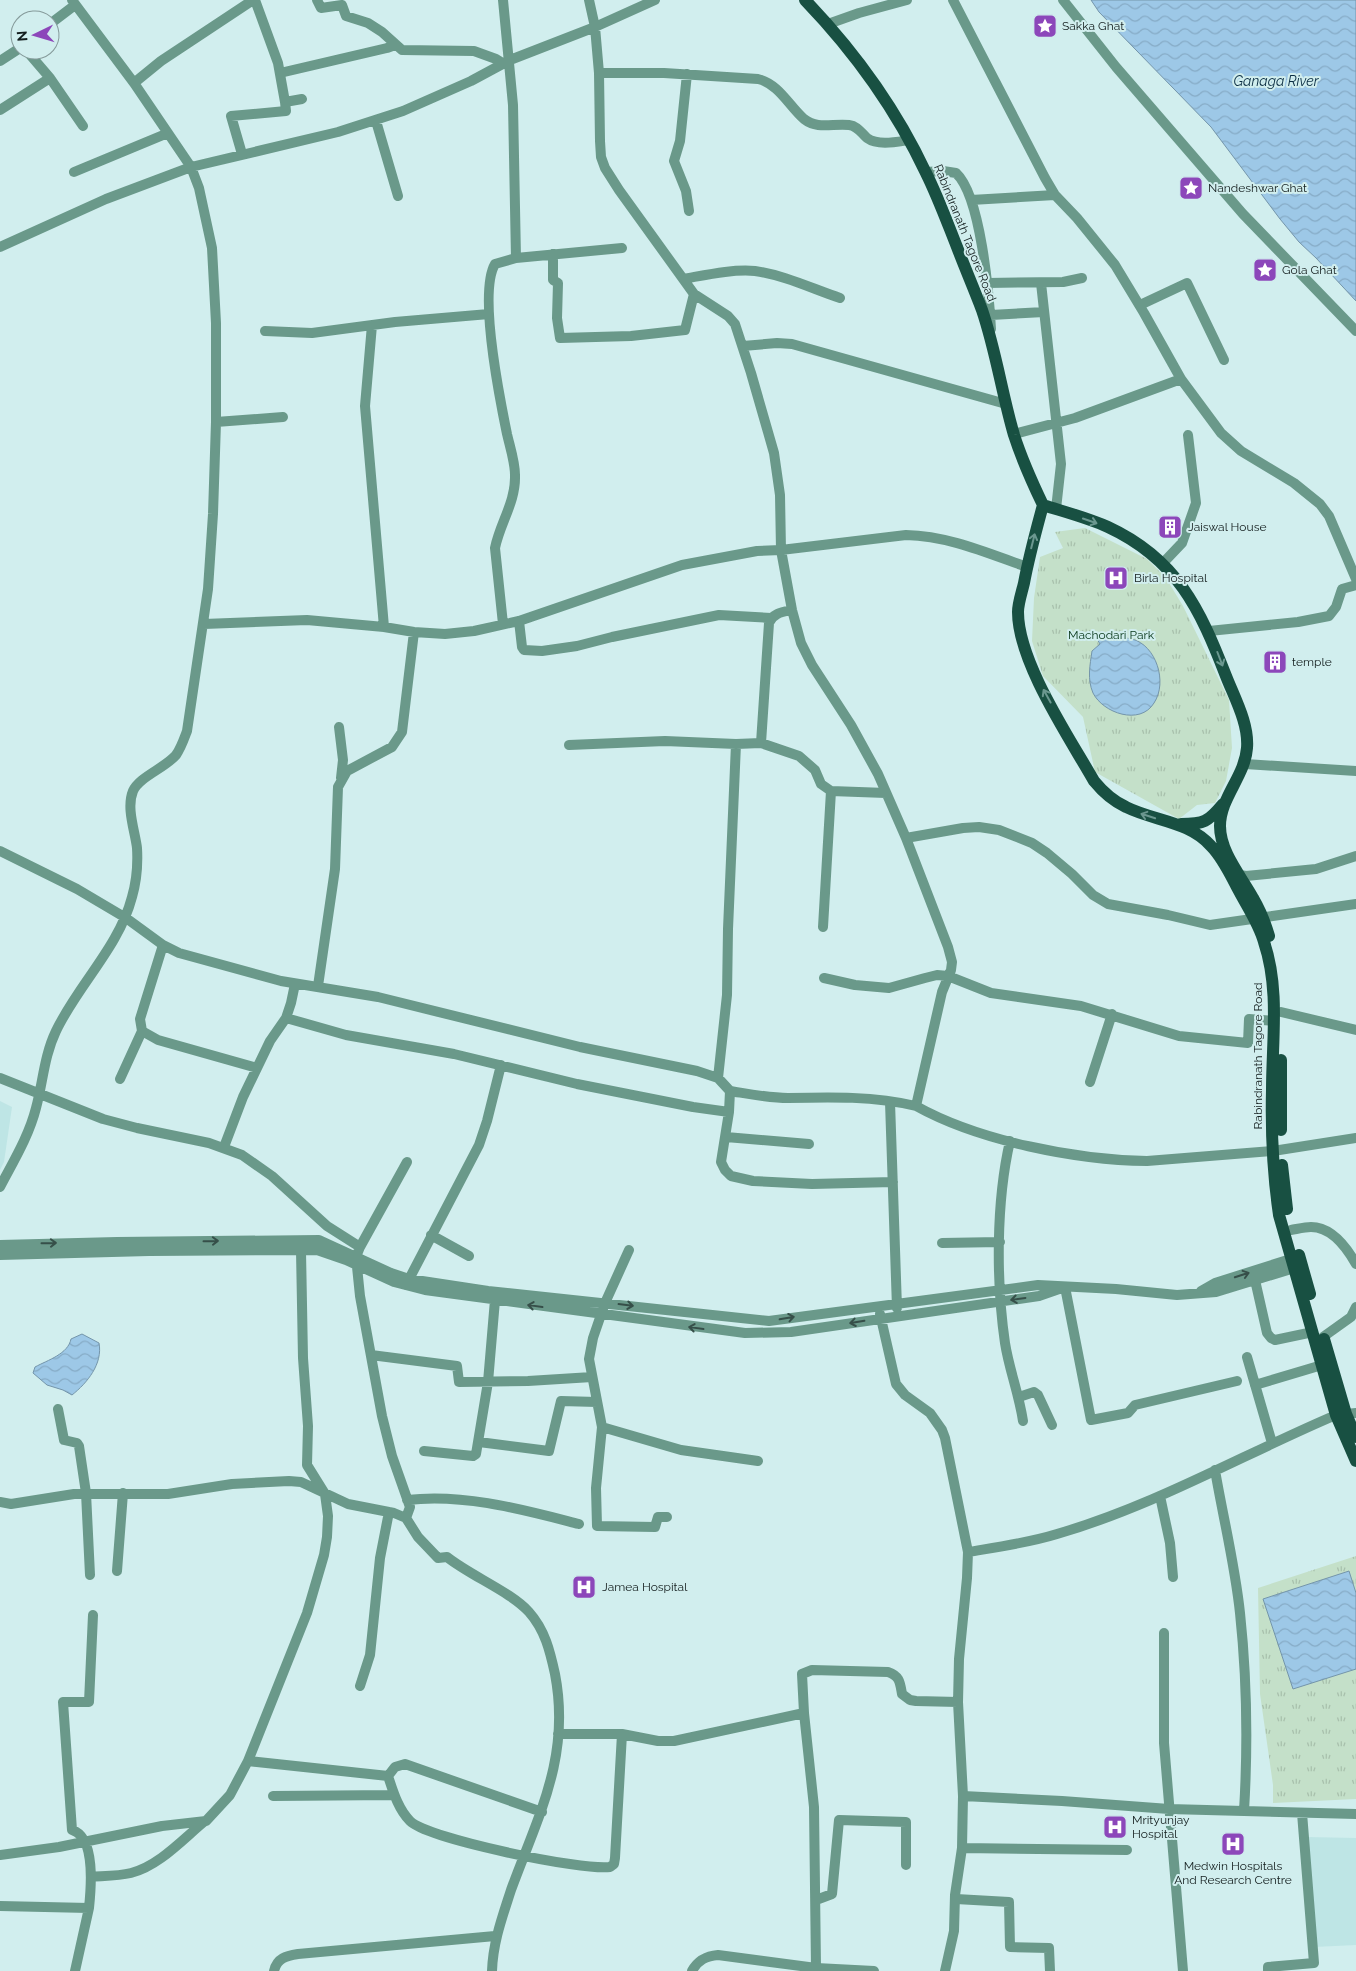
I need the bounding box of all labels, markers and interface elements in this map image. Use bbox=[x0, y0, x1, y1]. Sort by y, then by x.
north arrow bbox=[10, 10, 60, 60]
place icon: Sakka Ghat bbox=[1032, 13, 1058, 39]
place label: Sakka Ghat bbox=[1062, 19, 1124, 33]
text: N bbox=[14, 30, 30, 42]
water label: Ganaga River bbox=[1233, 73, 1320, 89]
street label: Rabindranath Tagore Road bbox=[931, 162, 999, 304]
place icon: Nandeshwar Ghat bbox=[1178, 175, 1204, 201]
place label: Nandeshwar Ghat bbox=[1208, 181, 1307, 195]
place icon: Gola Ghat bbox=[1252, 257, 1278, 283]
place label: Gola Ghat bbox=[1282, 263, 1337, 277]
building icon: Jaiswal House bbox=[1157, 514, 1183, 540]
one-way arrow bbox=[1081, 516, 1097, 526]
place label: Jaiswal House bbox=[1188, 520, 1266, 534]
one-way arrow bbox=[1029, 534, 1038, 550]
hospital icon: Birla Hospital bbox=[1103, 565, 1129, 591]
place label: Birla Hospital bbox=[1134, 571, 1208, 585]
park label: Machodari Park bbox=[1068, 628, 1155, 642]
building icon: temple bbox=[1262, 649, 1288, 675]
one-way arrow bbox=[1216, 651, 1225, 666]
place label: temple bbox=[1292, 655, 1332, 669]
one-way arrow bbox=[1042, 689, 1052, 704]
one-way arrow bbox=[1141, 810, 1157, 820]
street label: Rabindranath Tagore Road bbox=[1251, 983, 1265, 1129]
one-way arrow bbox=[202, 1236, 219, 1246]
one-way arrow bbox=[40, 1238, 56, 1248]
one-way arrow bbox=[1234, 1269, 1250, 1279]
one-way arrow bbox=[1010, 1294, 1026, 1304]
one-way arrow bbox=[618, 1300, 634, 1310]
one-way arrow bbox=[527, 1301, 543, 1311]
one-way arrow bbox=[779, 1313, 795, 1323]
one-way arrow bbox=[849, 1318, 865, 1328]
one-way arrow bbox=[688, 1323, 704, 1333]
hospital icon: Jamea Hospital bbox=[571, 1574, 597, 1600]
place label: Jamea Hospital bbox=[602, 1580, 688, 1594]
place label: Mrityunjay Hospital bbox=[1132, 1813, 1190, 1841]
hospital icon: Mrityunjay Hospital bbox=[1102, 1814, 1128, 1840]
hospital icon: Medwin Hospitals And Research Centre bbox=[1220, 1831, 1246, 1857]
place label: Medwin Hospitals And Research Centre bbox=[1174, 1859, 1292, 1887]

